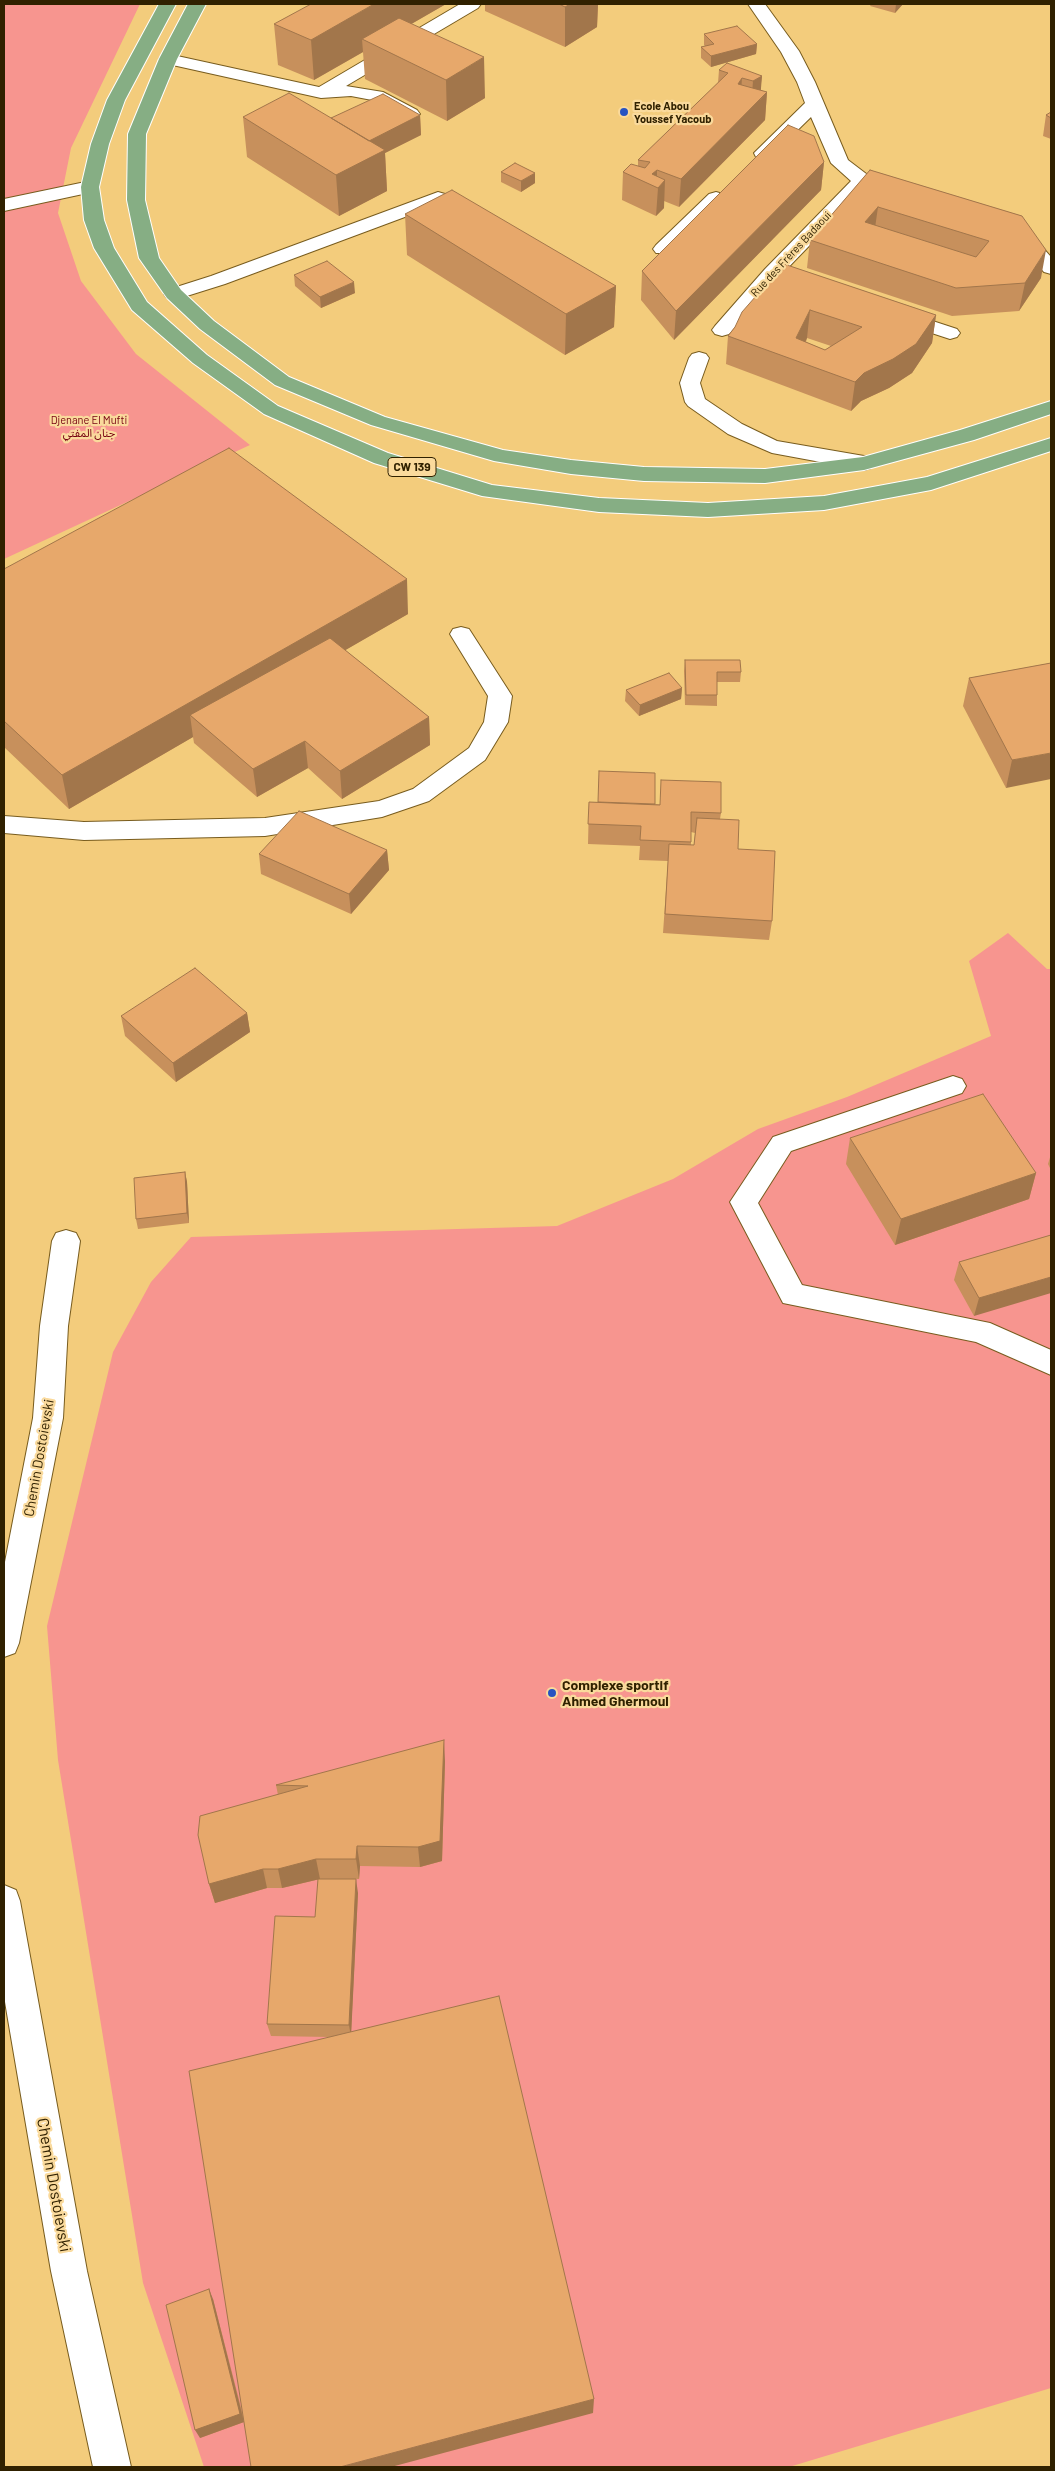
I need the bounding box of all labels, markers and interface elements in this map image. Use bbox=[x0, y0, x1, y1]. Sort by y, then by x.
place label: Ecole Abou Youssef Yacoub bbox=[634, 99, 711, 125]
marker: Ecole Abou Youssef Yacoub bbox=[618, 106, 630, 118]
street label: Rue des Frères Badaoui bbox=[748, 209, 834, 299]
park label: Djenane El Mufti جنان المفتي bbox=[51, 413, 127, 439]
road number: CW 139 bbox=[388, 458, 436, 477]
street label: Chemin Dostoievski bbox=[20, 1398, 58, 1518]
place label: Complexe sportif Ahmed Ghermoul bbox=[562, 1677, 669, 1710]
marker: Complexe sportif Ahmed Ghermoul bbox=[546, 1687, 558, 1699]
street label: Chemin Dostoievski bbox=[33, 2116, 75, 2254]

